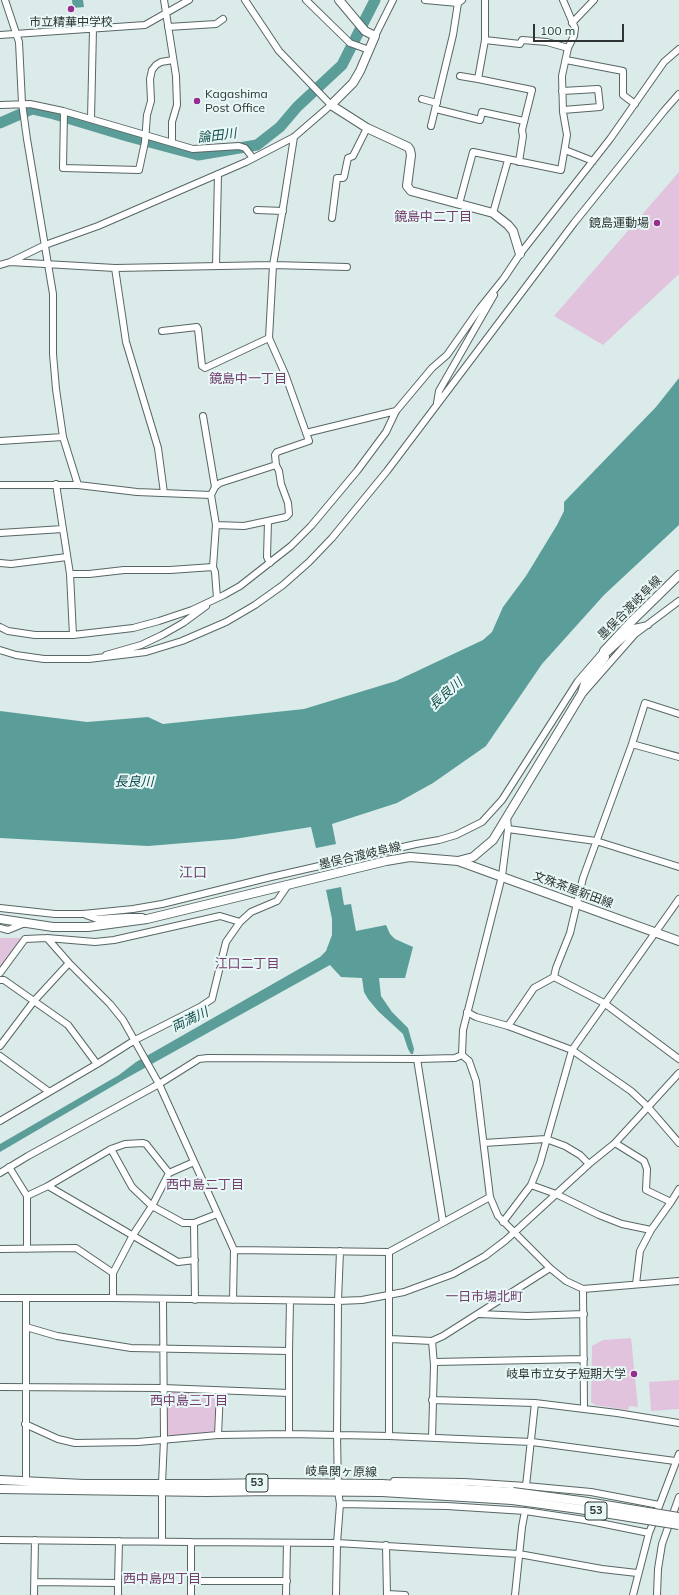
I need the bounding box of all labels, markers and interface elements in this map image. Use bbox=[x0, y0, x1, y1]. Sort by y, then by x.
marker: 市立精華中学校 bbox=[66, 4, 76, 14]
place label: 市立精華中学校 bbox=[29, 15, 113, 29]
scale bar bbox=[535, 16, 626, 42]
text: 100 m bbox=[540, 23, 575, 38]
place label: Kagashima Post Office bbox=[205, 87, 268, 115]
marker: Kagashima Post Office bbox=[192, 96, 202, 106]
water label: 論田川 bbox=[197, 126, 237, 146]
district label: 鏡島中二丁目 bbox=[394, 209, 472, 225]
place label: 鏡島運動場 bbox=[589, 216, 649, 230]
marker: 鏡島運動場 bbox=[652, 218, 662, 228]
district label: 鏡島中一丁目 bbox=[209, 371, 287, 387]
street label: 墨俣合渡岐阜線 bbox=[595, 573, 665, 643]
water label: 長良川 bbox=[426, 675, 466, 713]
water label: 長良川 bbox=[115, 774, 153, 790]
street label: 墨俣合渡岐阜線 bbox=[317, 840, 403, 872]
district label: 江口 bbox=[179, 865, 207, 881]
street label: 文殊茶屋新田線 bbox=[531, 869, 615, 911]
district label: 江口二丁目 bbox=[215, 956, 279, 972]
water label: 両満川 bbox=[169, 1004, 211, 1036]
district label: 西中島二丁目 bbox=[166, 1177, 244, 1193]
district label: 一日市場北町 bbox=[445, 1289, 523, 1305]
place label: 岐阜市立女子短期大学 bbox=[506, 1367, 626, 1381]
marker: 岐阜市立女子短期大学 bbox=[629, 1369, 639, 1379]
district label: 西中島三丁目 bbox=[150, 1393, 228, 1409]
street label: 岐阜関ヶ原線 bbox=[305, 1464, 377, 1480]
road number: 53 bbox=[246, 1474, 268, 1492]
road number: 53 bbox=[585, 1502, 607, 1520]
district label: 西中島四丁目 bbox=[123, 1571, 201, 1587]

